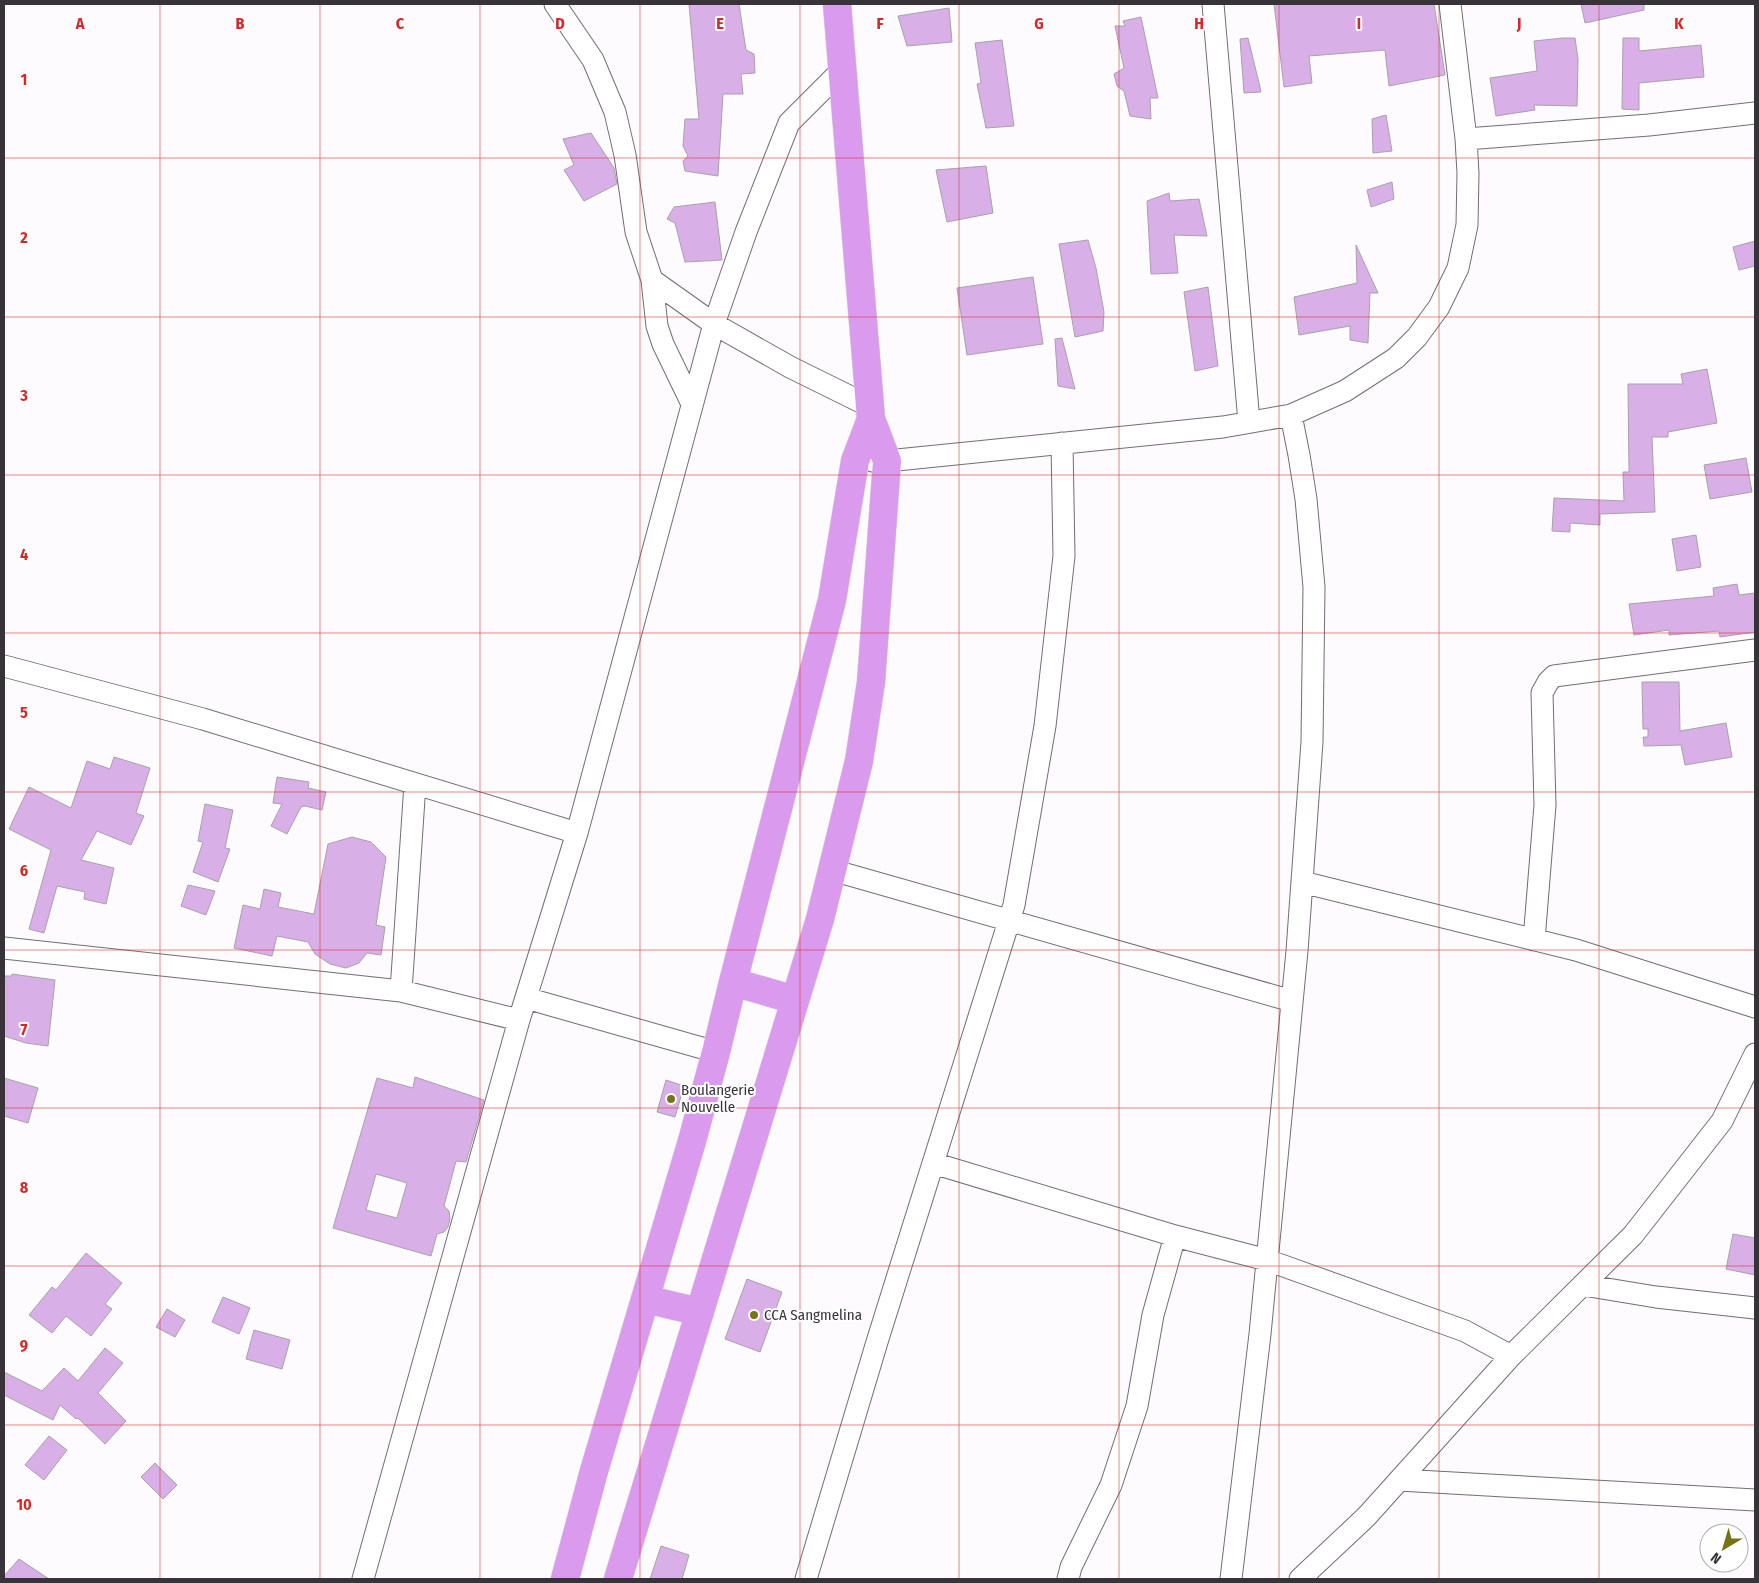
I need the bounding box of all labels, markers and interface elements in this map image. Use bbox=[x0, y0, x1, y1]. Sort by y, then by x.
text: A bbox=[75, 14, 85, 33]
text: B bbox=[236, 14, 245, 33]
text: C bbox=[396, 14, 405, 33]
text: D bbox=[555, 14, 565, 33]
text: E bbox=[716, 14, 724, 33]
text: F bbox=[876, 14, 884, 33]
text: G bbox=[1034, 14, 1044, 33]
text: H bbox=[1194, 14, 1204, 33]
text: I bbox=[1357, 14, 1361, 33]
text: J bbox=[1516, 14, 1521, 33]
text: K bbox=[1674, 14, 1684, 33]
text: 1 bbox=[21, 70, 27, 89]
text: 2 bbox=[19, 228, 28, 247]
text: 3 bbox=[19, 386, 28, 405]
text: 4 bbox=[20, 545, 28, 564]
text: 5 bbox=[20, 703, 28, 722]
text: 6 bbox=[20, 861, 28, 880]
text: 7 bbox=[21, 1020, 28, 1039]
place label: Boulangerie Nouvelle bbox=[681, 1081, 755, 1116]
marker: Boulangerie Nouvelle bbox=[665, 1093, 677, 1105]
text: 8 bbox=[20, 1178, 29, 1197]
place label: CCA Sangmelina bbox=[764, 1306, 862, 1324]
marker: CCA Sangmelina bbox=[748, 1309, 760, 1321]
text: 9 bbox=[20, 1336, 28, 1355]
text: 10 bbox=[16, 1495, 32, 1514]
north arrow bbox=[1699, 1523, 1749, 1573]
text: N bbox=[1708, 1549, 1725, 1567]

